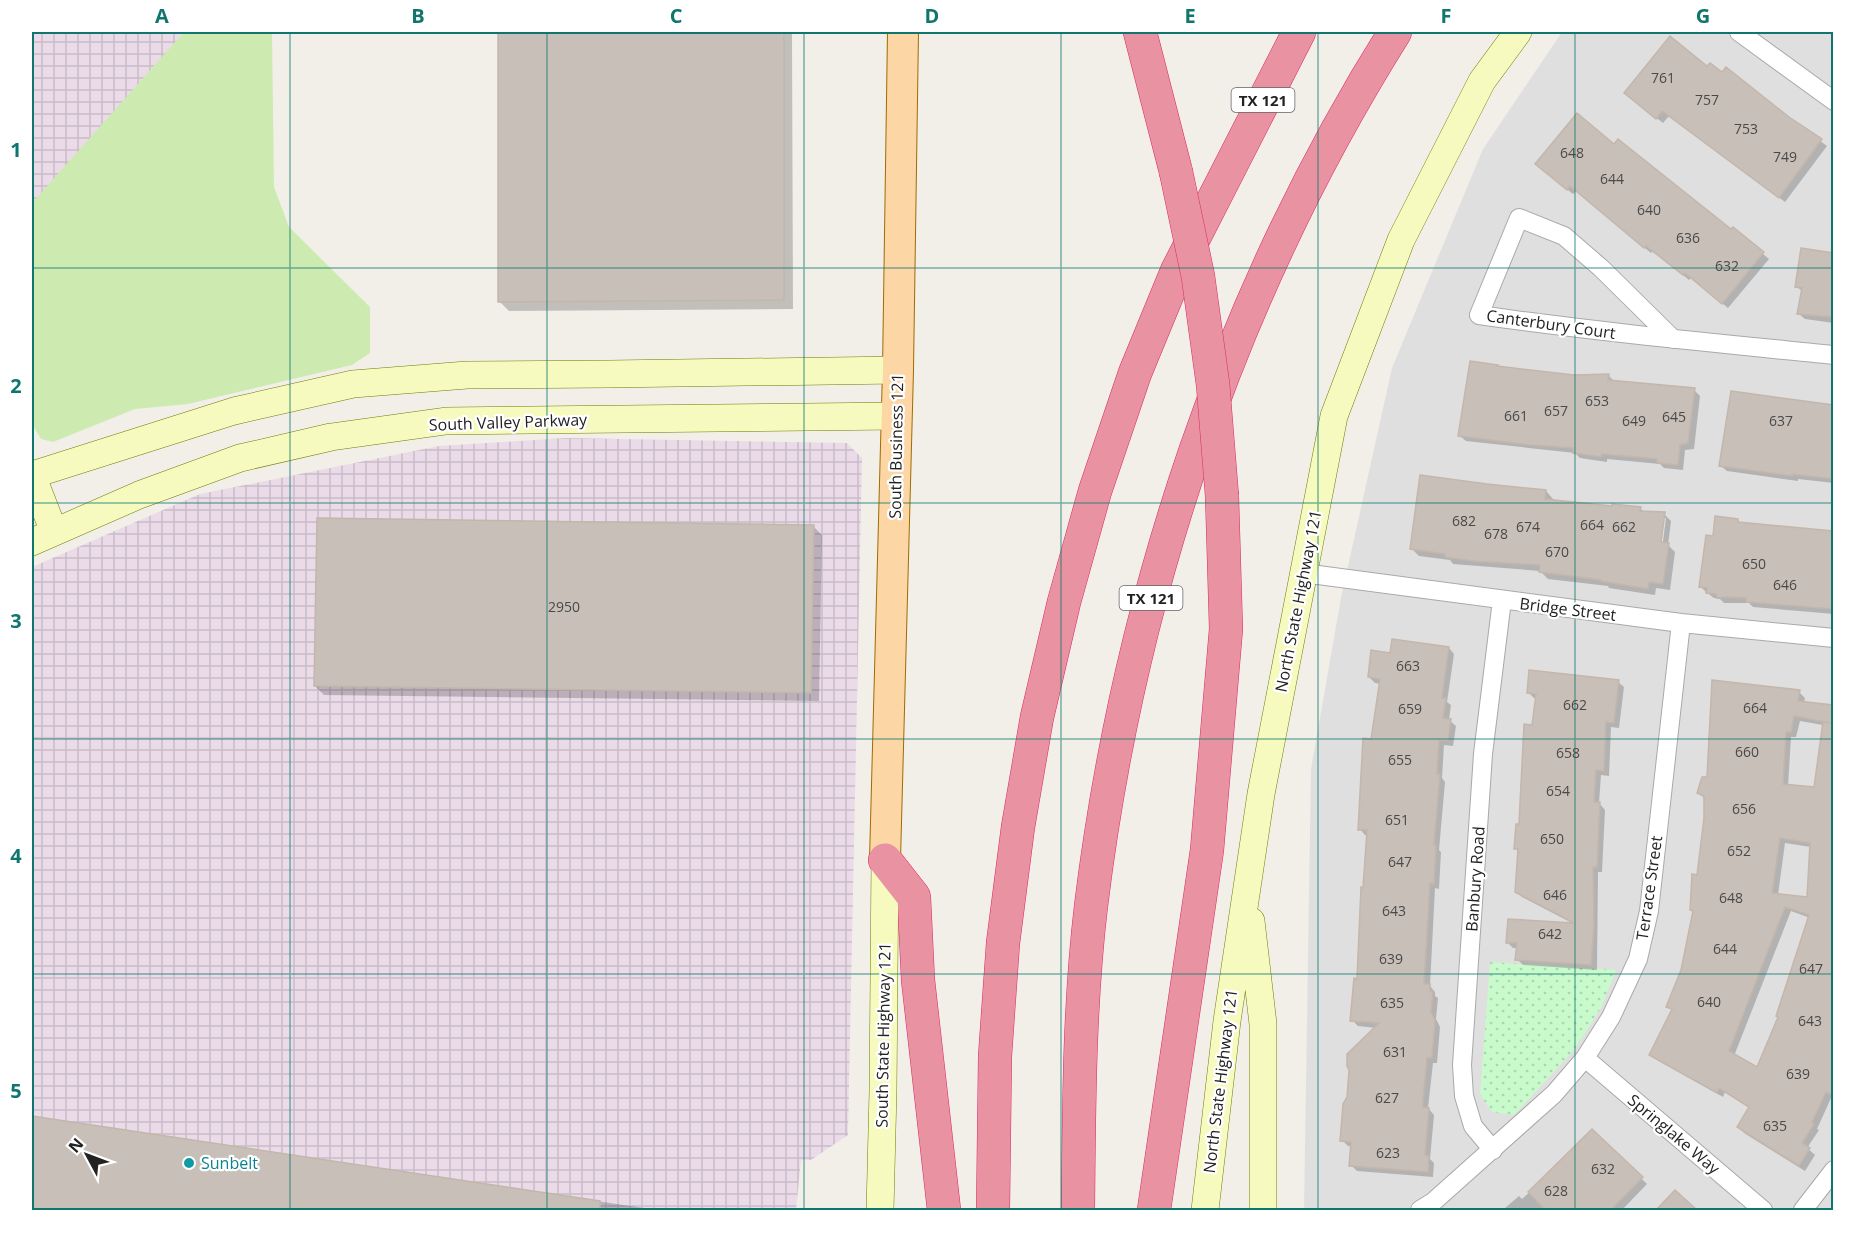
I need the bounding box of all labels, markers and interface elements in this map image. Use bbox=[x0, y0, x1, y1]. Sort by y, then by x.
text: A bbox=[155, 2, 169, 29]
text: B bbox=[411, 2, 425, 29]
text: C bbox=[670, 2, 683, 29]
text: D bbox=[925, 2, 939, 29]
text: E bbox=[1184, 2, 1196, 29]
text: F bbox=[1441, 2, 1451, 29]
text: G bbox=[1696, 2, 1710, 29]
house number: 761 bbox=[1651, 68, 1675, 87]
road number: TX 121 bbox=[1232, 88, 1294, 112]
house number: 757 bbox=[1695, 90, 1719, 109]
house number: 753 bbox=[1734, 119, 1758, 138]
text: 1 bbox=[10, 136, 22, 163]
house number: 648 bbox=[1560, 143, 1584, 162]
house number: 749 bbox=[1773, 147, 1797, 166]
house number: 644 bbox=[1600, 169, 1624, 188]
house number: 640 bbox=[1637, 200, 1661, 219]
house number: 636 bbox=[1676, 228, 1700, 247]
house number: 632 bbox=[1715, 256, 1739, 275]
street label: Canterbury Court bbox=[1485, 304, 1617, 344]
text: 2 bbox=[10, 372, 22, 399]
street label: South Business 121 bbox=[884, 373, 908, 519]
house number: 653 bbox=[1585, 391, 1609, 410]
house number: 657 bbox=[1544, 401, 1568, 420]
house number: 661 bbox=[1504, 406, 1528, 425]
house number: 645 bbox=[1662, 407, 1686, 426]
street label: South Valley Parkway bbox=[429, 408, 588, 436]
house number: 649 bbox=[1622, 411, 1646, 430]
house number: 637 bbox=[1769, 411, 1793, 430]
street label: North State Highway 121 bbox=[1270, 508, 1326, 694]
house number: 682 bbox=[1452, 511, 1476, 530]
house number: 664 bbox=[1580, 515, 1604, 534]
house number: 674 bbox=[1516, 517, 1540, 536]
house number: 662 bbox=[1612, 517, 1636, 536]
house number: 678 bbox=[1484, 524, 1508, 543]
house number: 670 bbox=[1545, 542, 1569, 561]
house number: 650 bbox=[1742, 554, 1766, 573]
house number: 646 bbox=[1773, 575, 1797, 594]
road number: TX 121 bbox=[1120, 586, 1182, 610]
street label: Bridge Street bbox=[1518, 592, 1618, 626]
house number: 2950 bbox=[548, 597, 580, 616]
text: 3 bbox=[10, 607, 22, 634]
house number: 663 bbox=[1396, 656, 1420, 675]
house number: 662 bbox=[1563, 695, 1587, 714]
house number: 664 bbox=[1743, 698, 1767, 717]
house number: 659 bbox=[1398, 699, 1422, 718]
house number: 660 bbox=[1735, 742, 1759, 761]
house number: 658 bbox=[1556, 743, 1580, 762]
house number: 655 bbox=[1388, 750, 1412, 769]
house number: 654 bbox=[1546, 781, 1570, 800]
house number: 656 bbox=[1732, 799, 1756, 818]
house number: 651 bbox=[1385, 810, 1409, 829]
street label: Banbury Road bbox=[1460, 826, 1490, 932]
house number: 650 bbox=[1540, 829, 1564, 848]
street label: Terrace Street bbox=[1631, 834, 1667, 942]
house number: 652 bbox=[1727, 841, 1751, 860]
text: 4 bbox=[10, 842, 22, 869]
house number: 647 bbox=[1388, 852, 1412, 871]
house number: 646 bbox=[1543, 885, 1567, 904]
house number: 648 bbox=[1719, 888, 1743, 907]
house number: 643 bbox=[1382, 901, 1406, 920]
house number: 642 bbox=[1538, 924, 1562, 943]
house number: 644 bbox=[1713, 939, 1737, 958]
street label: South State Highway 121 bbox=[870, 942, 896, 1128]
house number: 639 bbox=[1379, 949, 1403, 968]
house number: 647 bbox=[1799, 959, 1823, 978]
street label: North State Highway 121 bbox=[1198, 988, 1242, 1174]
house number: 640 bbox=[1697, 992, 1721, 1011]
house number: 635 bbox=[1380, 993, 1404, 1012]
house number: 643 bbox=[1798, 1011, 1822, 1030]
house number: 631 bbox=[1383, 1042, 1407, 1061]
house number: 639 bbox=[1786, 1064, 1810, 1083]
text: 5 bbox=[10, 1077, 22, 1104]
house number: 627 bbox=[1375, 1088, 1399, 1107]
street label: Springlake Way bbox=[1623, 1089, 1725, 1180]
house number: 635 bbox=[1763, 1116, 1787, 1135]
north arrow bbox=[57, 1125, 117, 1185]
text: N bbox=[63, 1133, 88, 1157]
house number: 623 bbox=[1376, 1143, 1400, 1162]
place label: Sunbelt bbox=[201, 1152, 258, 1174]
marker: Sunbelt bbox=[182, 1156, 196, 1170]
house number: 632 bbox=[1591, 1159, 1615, 1178]
house number: 628 bbox=[1544, 1181, 1568, 1200]

